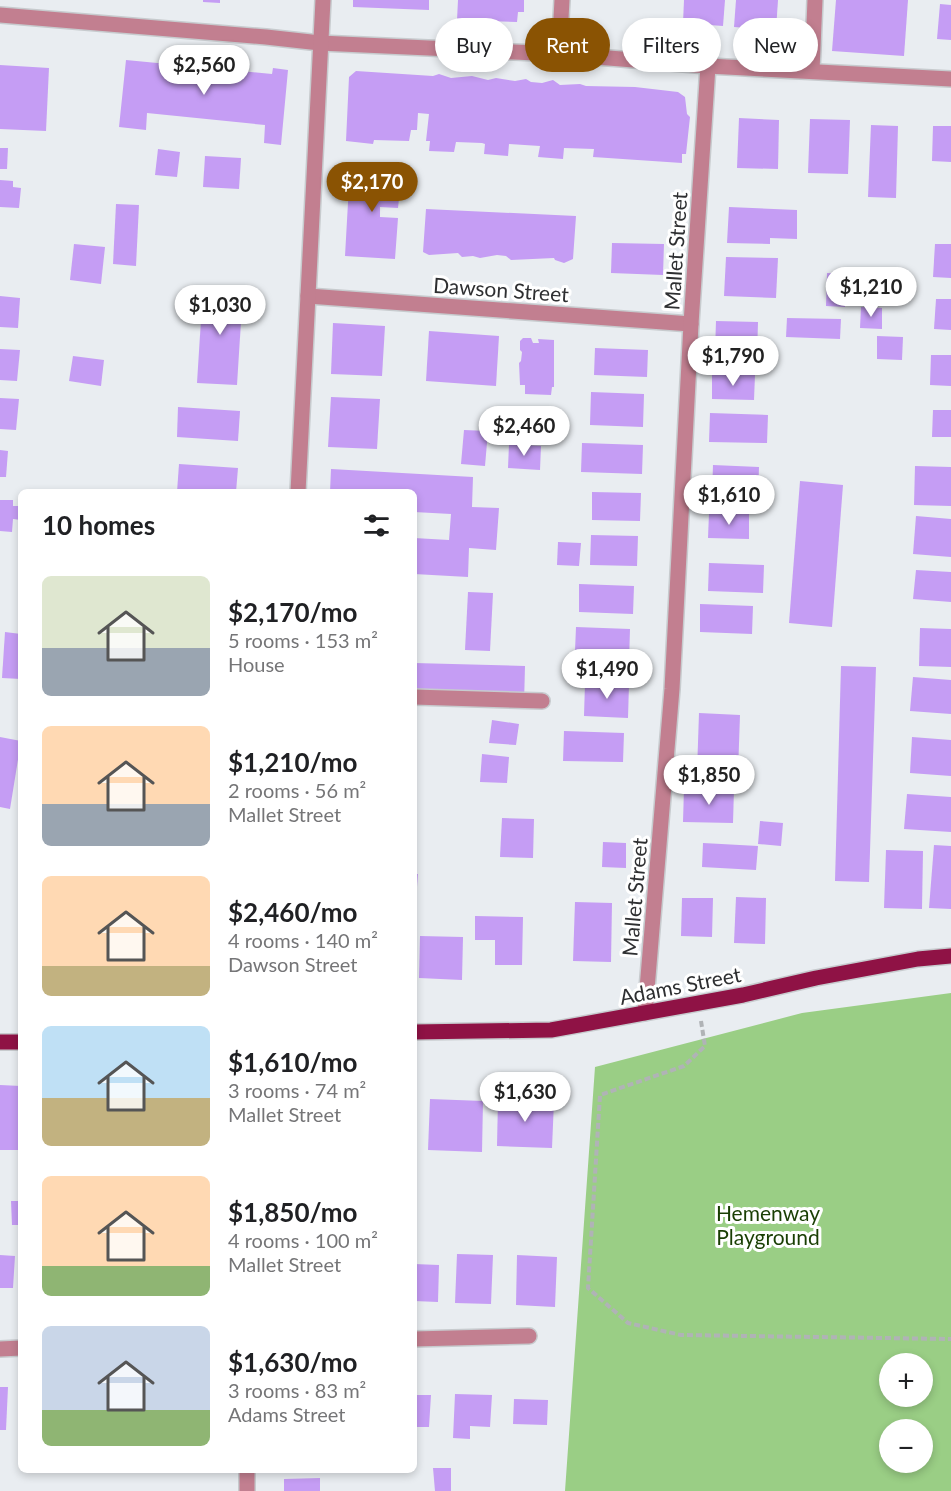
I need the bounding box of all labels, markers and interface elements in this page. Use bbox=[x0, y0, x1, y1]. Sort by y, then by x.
chip: Buy bbox=[435, 18, 513, 72]
chip: Rent bbox=[525, 18, 610, 72]
chip: Filters bbox=[622, 18, 721, 72]
chip: New bbox=[733, 18, 818, 72]
pin: $2,560 bbox=[155, 45, 253, 96]
text: $2,560 bbox=[173, 52, 235, 76]
pin: $2,170 bbox=[323, 162, 421, 213]
text: $2,170 bbox=[341, 169, 403, 193]
street label: Mallet Street bbox=[658, 190, 692, 311]
pin: $1,210 bbox=[822, 267, 920, 318]
street label: Dawson Street bbox=[432, 272, 570, 306]
text: $1,210 bbox=[840, 274, 902, 298]
pin: $1,030 bbox=[171, 285, 269, 336]
text: $1,030 bbox=[189, 292, 251, 316]
pin: $1,790 bbox=[684, 336, 782, 387]
text: $1,790 bbox=[702, 343, 764, 367]
pin: $2,460 bbox=[475, 406, 573, 457]
text: $2,460 bbox=[493, 413, 555, 437]
pin: $1,610 bbox=[680, 475, 778, 526]
text: $1,610 bbox=[698, 482, 760, 506]
text: 10 homes bbox=[42, 509, 155, 541]
icon: filters bbox=[360, 509, 393, 542]
text: $2,170/mo bbox=[228, 596, 358, 628]
icon: home bbox=[90, 600, 162, 672]
text: 5 rooms · 153 m² bbox=[228, 628, 378, 652]
pin: $1,490 bbox=[558, 649, 656, 700]
text: House bbox=[228, 652, 285, 676]
text: $1,490 bbox=[576, 656, 638, 680]
text: $1,210/mo bbox=[228, 746, 358, 778]
icon: home bbox=[90, 750, 162, 822]
pin: $1,850 bbox=[660, 755, 758, 806]
text: $1,850 bbox=[678, 762, 740, 786]
text: 2 rooms · 56 m² bbox=[228, 778, 366, 802]
text: Mallet Street bbox=[228, 802, 341, 826]
street label: Mallet Street bbox=[616, 836, 652, 957]
text: $2,460/mo bbox=[228, 896, 358, 928]
icon: home bbox=[90, 900, 162, 972]
text: 4 rooms · 140 m² bbox=[228, 928, 378, 952]
text: Dawson Street bbox=[228, 952, 357, 976]
street label: Adams Street bbox=[617, 961, 743, 1009]
text: $1,610/mo bbox=[228, 1046, 358, 1078]
icon: home bbox=[90, 1050, 162, 1122]
pin: $1,630 bbox=[476, 1072, 574, 1123]
text: 3 rooms · 74 m² bbox=[228, 1078, 366, 1102]
text: $1,630 bbox=[494, 1079, 556, 1103]
text: Mallet Street bbox=[228, 1102, 341, 1126]
text: $1,850/mo bbox=[228, 1196, 358, 1228]
icon: home bbox=[90, 1200, 162, 1272]
park label: Hemenway Playground bbox=[716, 1200, 820, 1249]
text: 4 rooms · 100 m² bbox=[228, 1228, 378, 1252]
text: Mallet Street bbox=[228, 1252, 341, 1276]
text: $1,630/mo bbox=[228, 1346, 358, 1378]
icon: home bbox=[90, 1350, 162, 1422]
map controls bbox=[879, 1353, 933, 1473]
button: + bbox=[879, 1353, 933, 1407]
text: 3 rooms · 83 m² bbox=[228, 1378, 366, 1402]
text: Adams Street bbox=[228, 1402, 345, 1426]
button: − bbox=[879, 1419, 933, 1473]

